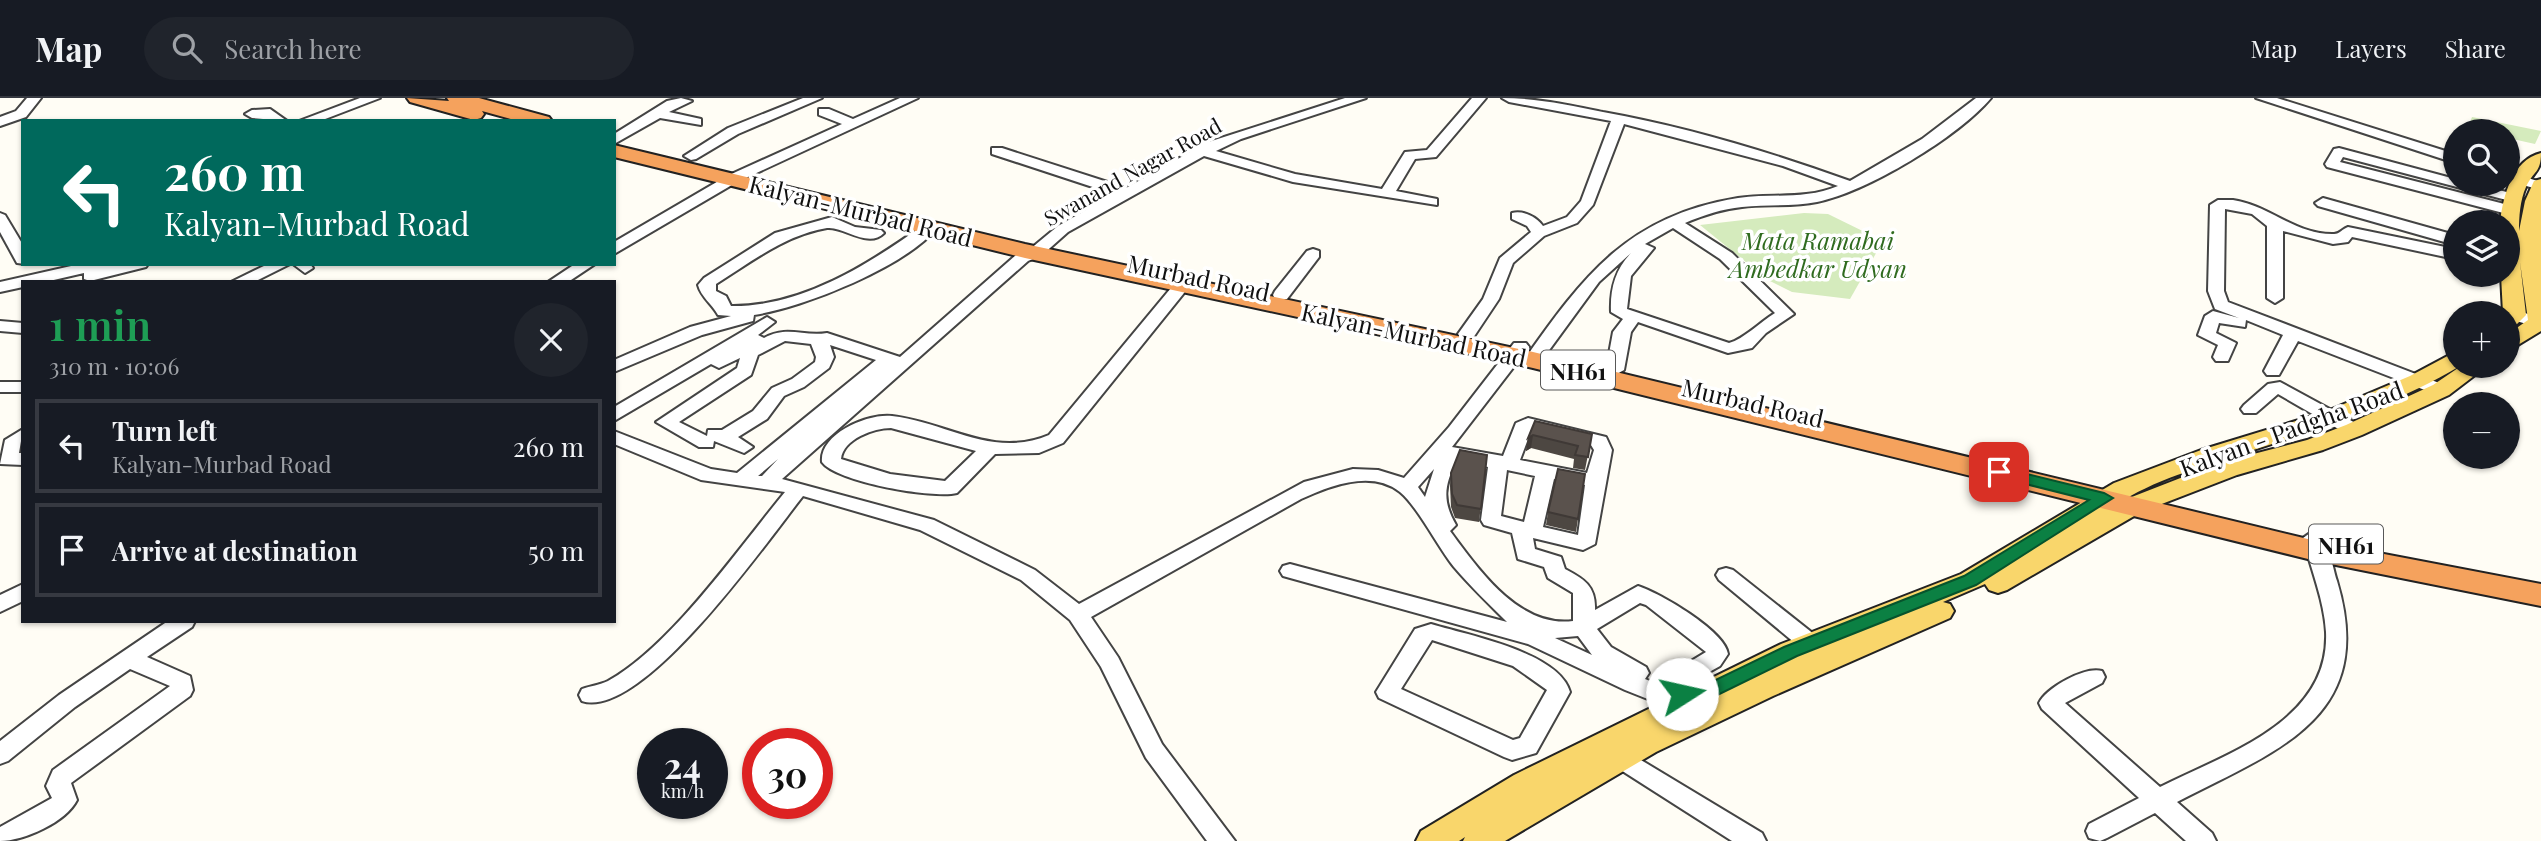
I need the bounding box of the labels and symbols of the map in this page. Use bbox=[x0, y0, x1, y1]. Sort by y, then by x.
street label: Swanand Nagar Road bbox=[1038, 111, 1226, 231]
street label: Kalyan-Murbad Road bbox=[746, 167, 976, 253]
park label: Mata Ramabai Ambedkar Udyan bbox=[1726, 224, 1907, 284]
street label: Murbad Road bbox=[1125, 246, 1273, 308]
street label: Kalyan-Murbad Road bbox=[1299, 295, 1529, 373]
road number: NH61 bbox=[1541, 350, 1615, 390]
street label: Murbad Road bbox=[1679, 370, 1827, 434]
street label: Kalyan - Padgha Road bbox=[2175, 373, 2407, 483]
pin bbox=[1969, 442, 2029, 502]
road number: NH61 bbox=[2309, 524, 2383, 564]
position arrow bbox=[1645, 657, 1719, 731]
speed limit sign: 30 bbox=[742, 728, 833, 819]

